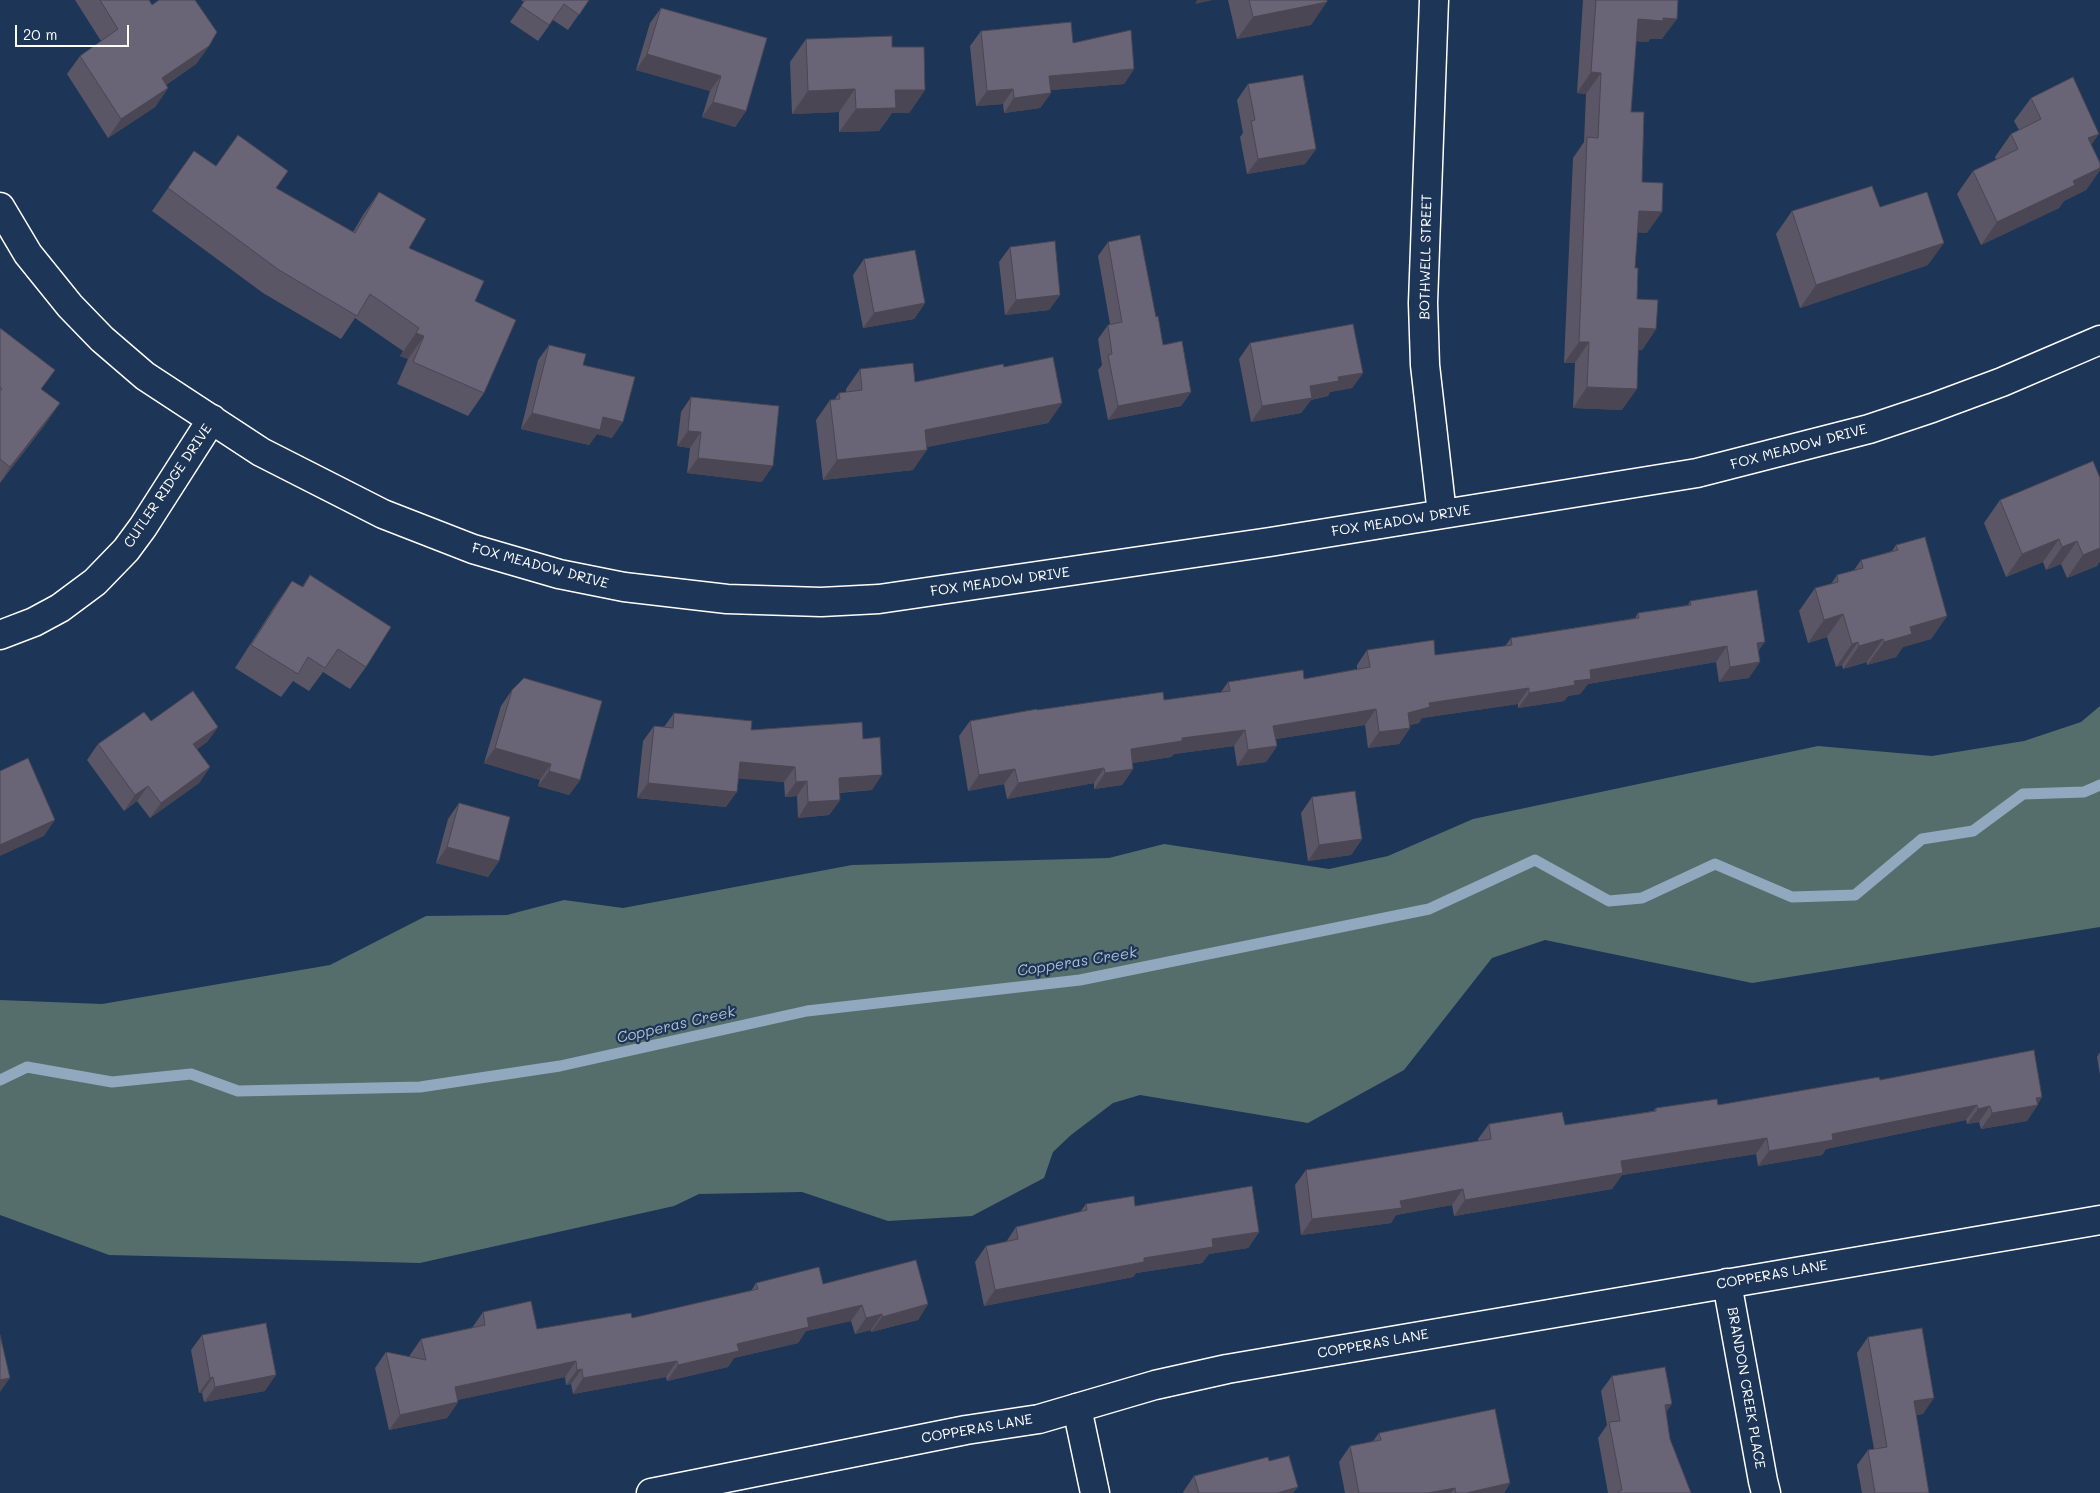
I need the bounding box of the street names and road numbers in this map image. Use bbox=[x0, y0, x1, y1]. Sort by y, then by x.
street label: BOTHWELL STREET bbox=[1417, 194, 1435, 320]
street label: CUTLER RIDGE DRIVE bbox=[120, 421, 216, 551]
street label: FOX MEADOW DRIVE bbox=[1729, 421, 1869, 473]
street label: FOX MEADOW DRIVE bbox=[1330, 502, 1472, 540]
street label: FOX MEADOW DRIVE bbox=[470, 540, 610, 592]
street label: FOX MEADOW DRIVE bbox=[929, 564, 1071, 600]
street label: COPPERAS LANE bbox=[1715, 1257, 1829, 1293]
street label: BRANDON CREEK PLACE bbox=[1723, 1306, 1769, 1470]
street label: COPPERAS LANE bbox=[1316, 1326, 1430, 1362]
street label: COPPERAS LANE bbox=[920, 1411, 1034, 1447]

